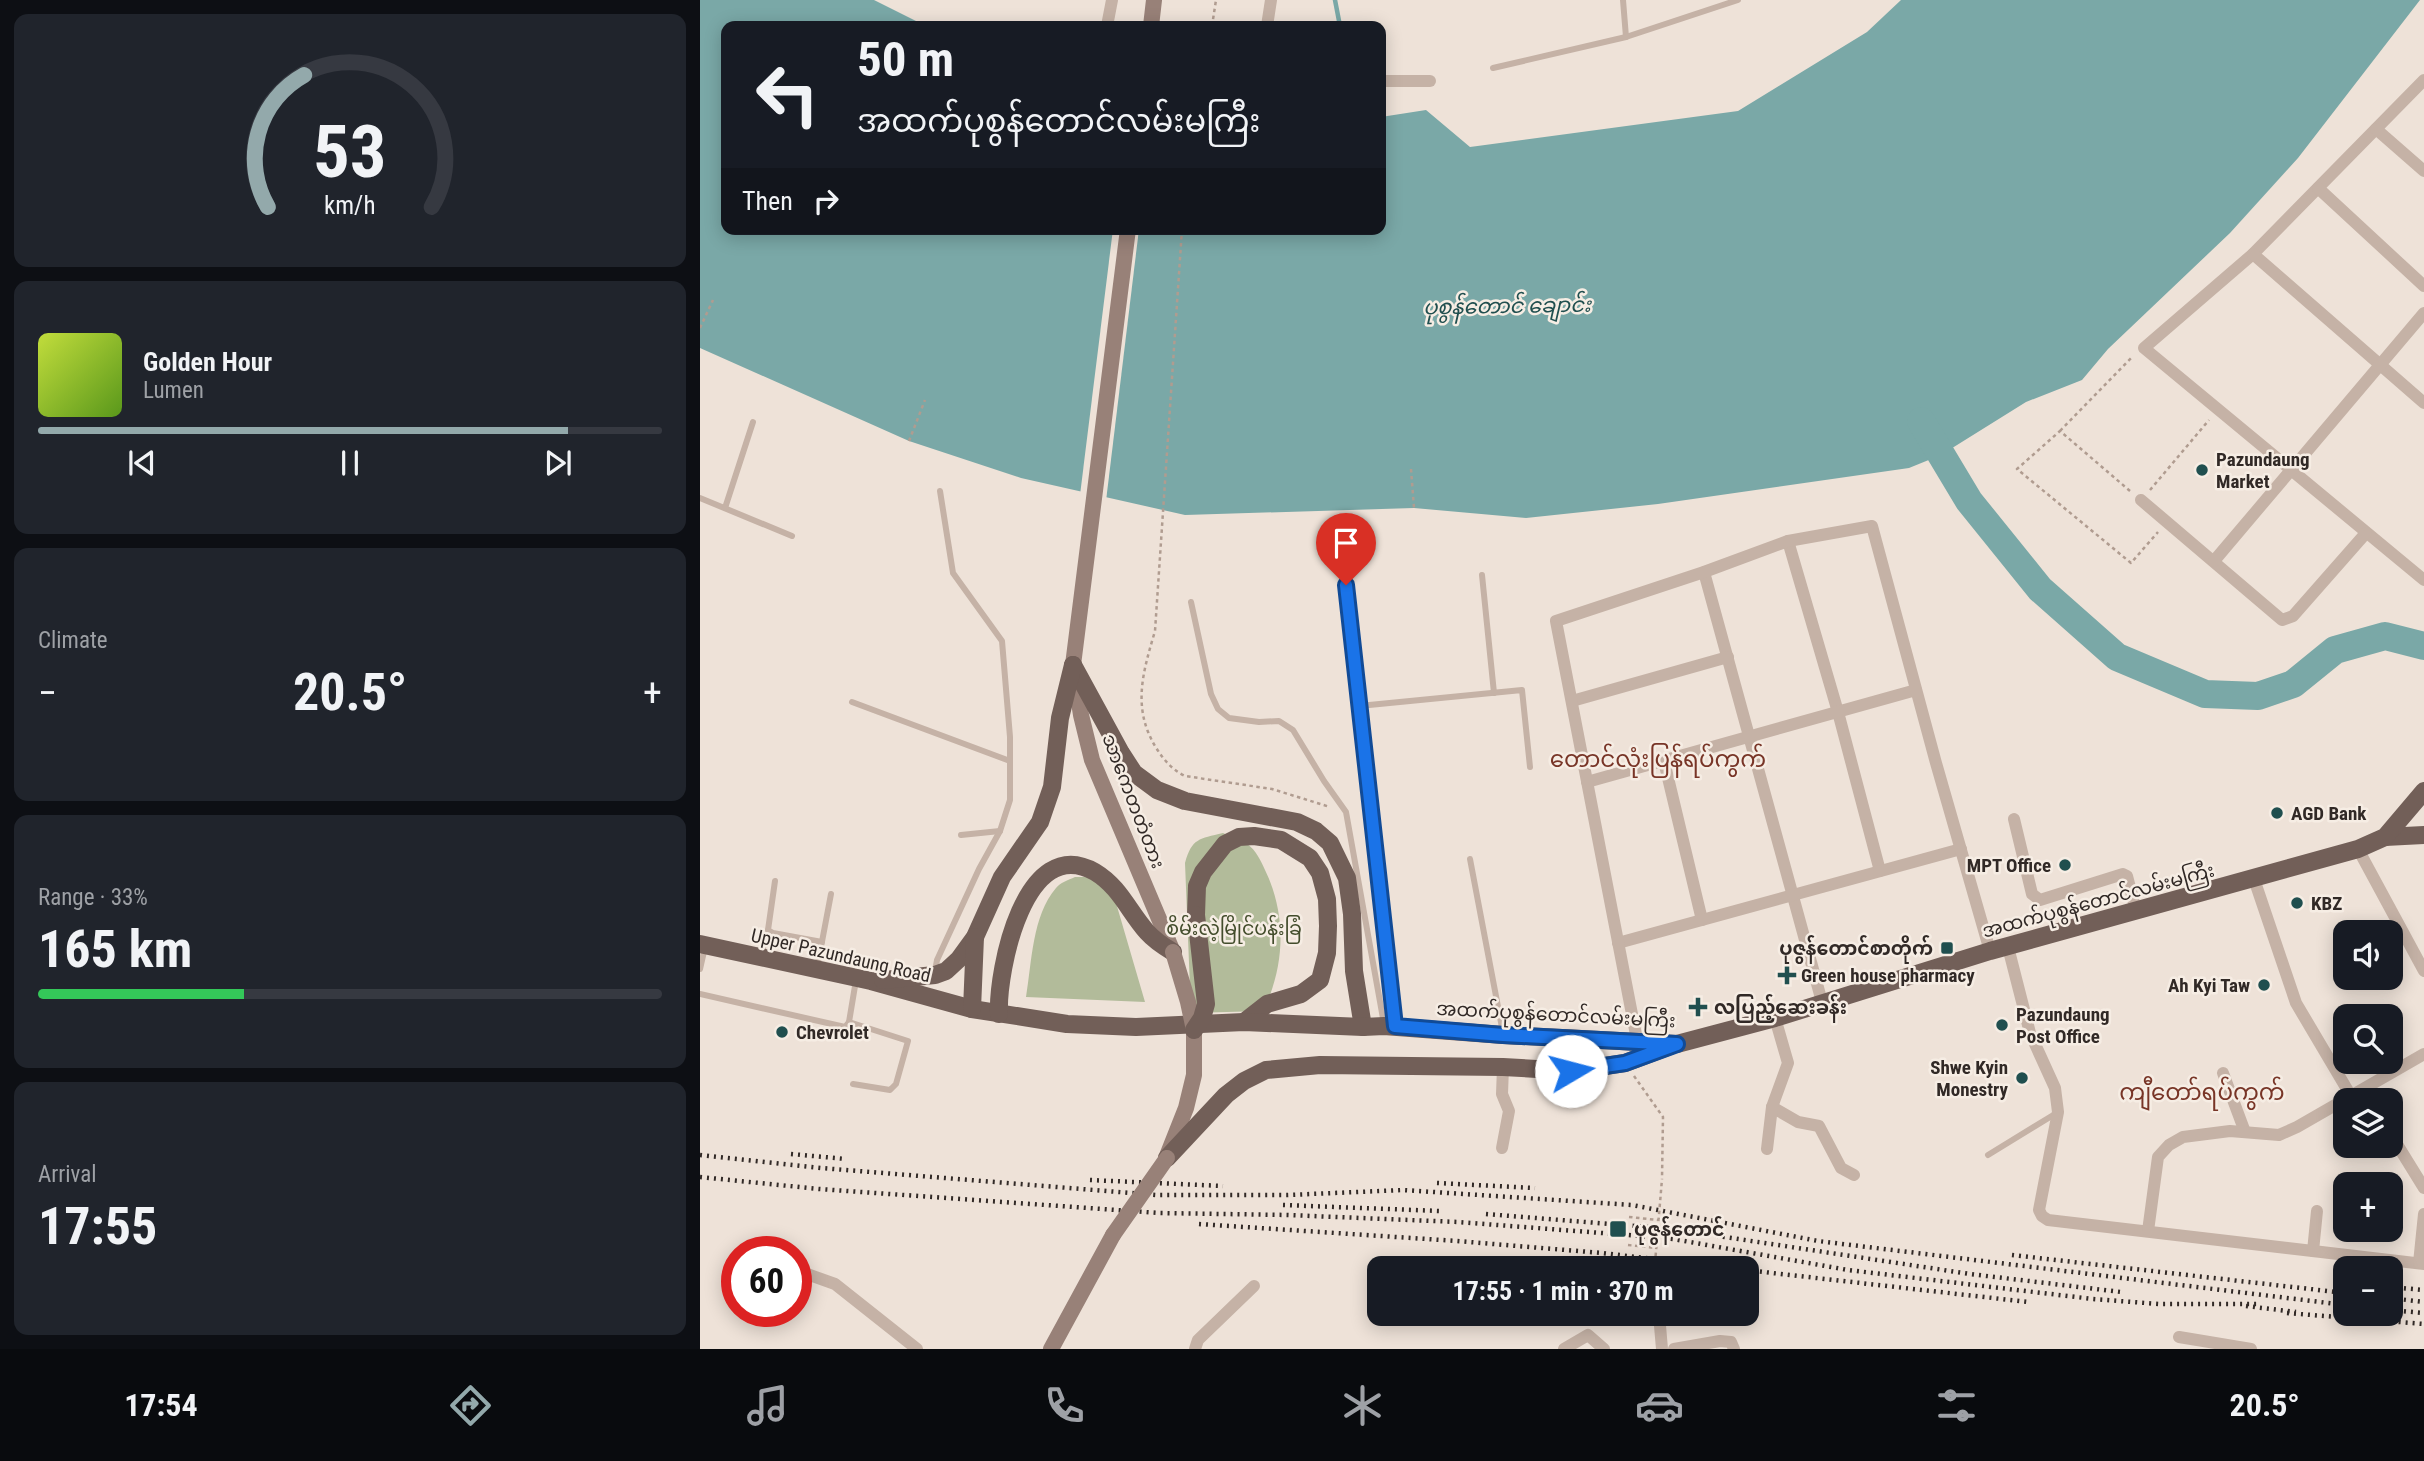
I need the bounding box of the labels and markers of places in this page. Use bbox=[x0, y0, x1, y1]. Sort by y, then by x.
place label: Pazundaung Market bbox=[2216, 448, 2310, 493]
marker: Pazundaung Market bbox=[2194, 462, 2210, 478]
pin bbox=[1316, 513, 1376, 585]
place label: AGD Bank bbox=[2291, 802, 2367, 825]
marker: AGD Bank bbox=[2269, 805, 2285, 821]
place label: MPT Office bbox=[1967, 854, 2051, 877]
marker: MPT Office bbox=[2057, 857, 2073, 873]
place label: KBZ bbox=[2311, 892, 2342, 915]
marker: KBZ bbox=[2289, 895, 2305, 911]
place label: ပုဇွန်တောင်စာတိုက် bbox=[1779, 935, 1933, 964]
marker: ပုဇွန်တောင်စာတိုက် bbox=[1939, 940, 1955, 956]
place label: Green house pharmacy bbox=[1801, 964, 1975, 987]
marker: Green house pharmacy bbox=[1779, 967, 1795, 983]
place label: Ah Kyi Taw bbox=[2168, 974, 2250, 997]
marker: Ah Kyi Taw bbox=[2256, 977, 2272, 993]
place label: လပြည့်ဆေးခန်း bbox=[1714, 994, 1847, 1023]
marker: လပြည့်ဆေးခန်း bbox=[1688, 997, 1708, 1017]
place label: Pazundaung Post Office bbox=[2016, 1003, 2110, 1048]
marker: Pazundaung Post Office bbox=[1994, 1017, 2010, 1033]
place label: Chevrolet bbox=[796, 1021, 869, 1044]
marker: Chevrolet bbox=[774, 1024, 790, 1040]
place label: Shwe Kyin Monestry bbox=[1930, 1056, 2009, 1101]
marker: Shwe Kyin Monestry bbox=[2014, 1070, 2030, 1086]
place label: ပုဇွန်တောင် bbox=[1634, 1216, 1725, 1245]
marker: ပုဇွန်တောင် bbox=[1608, 1219, 1628, 1239]

